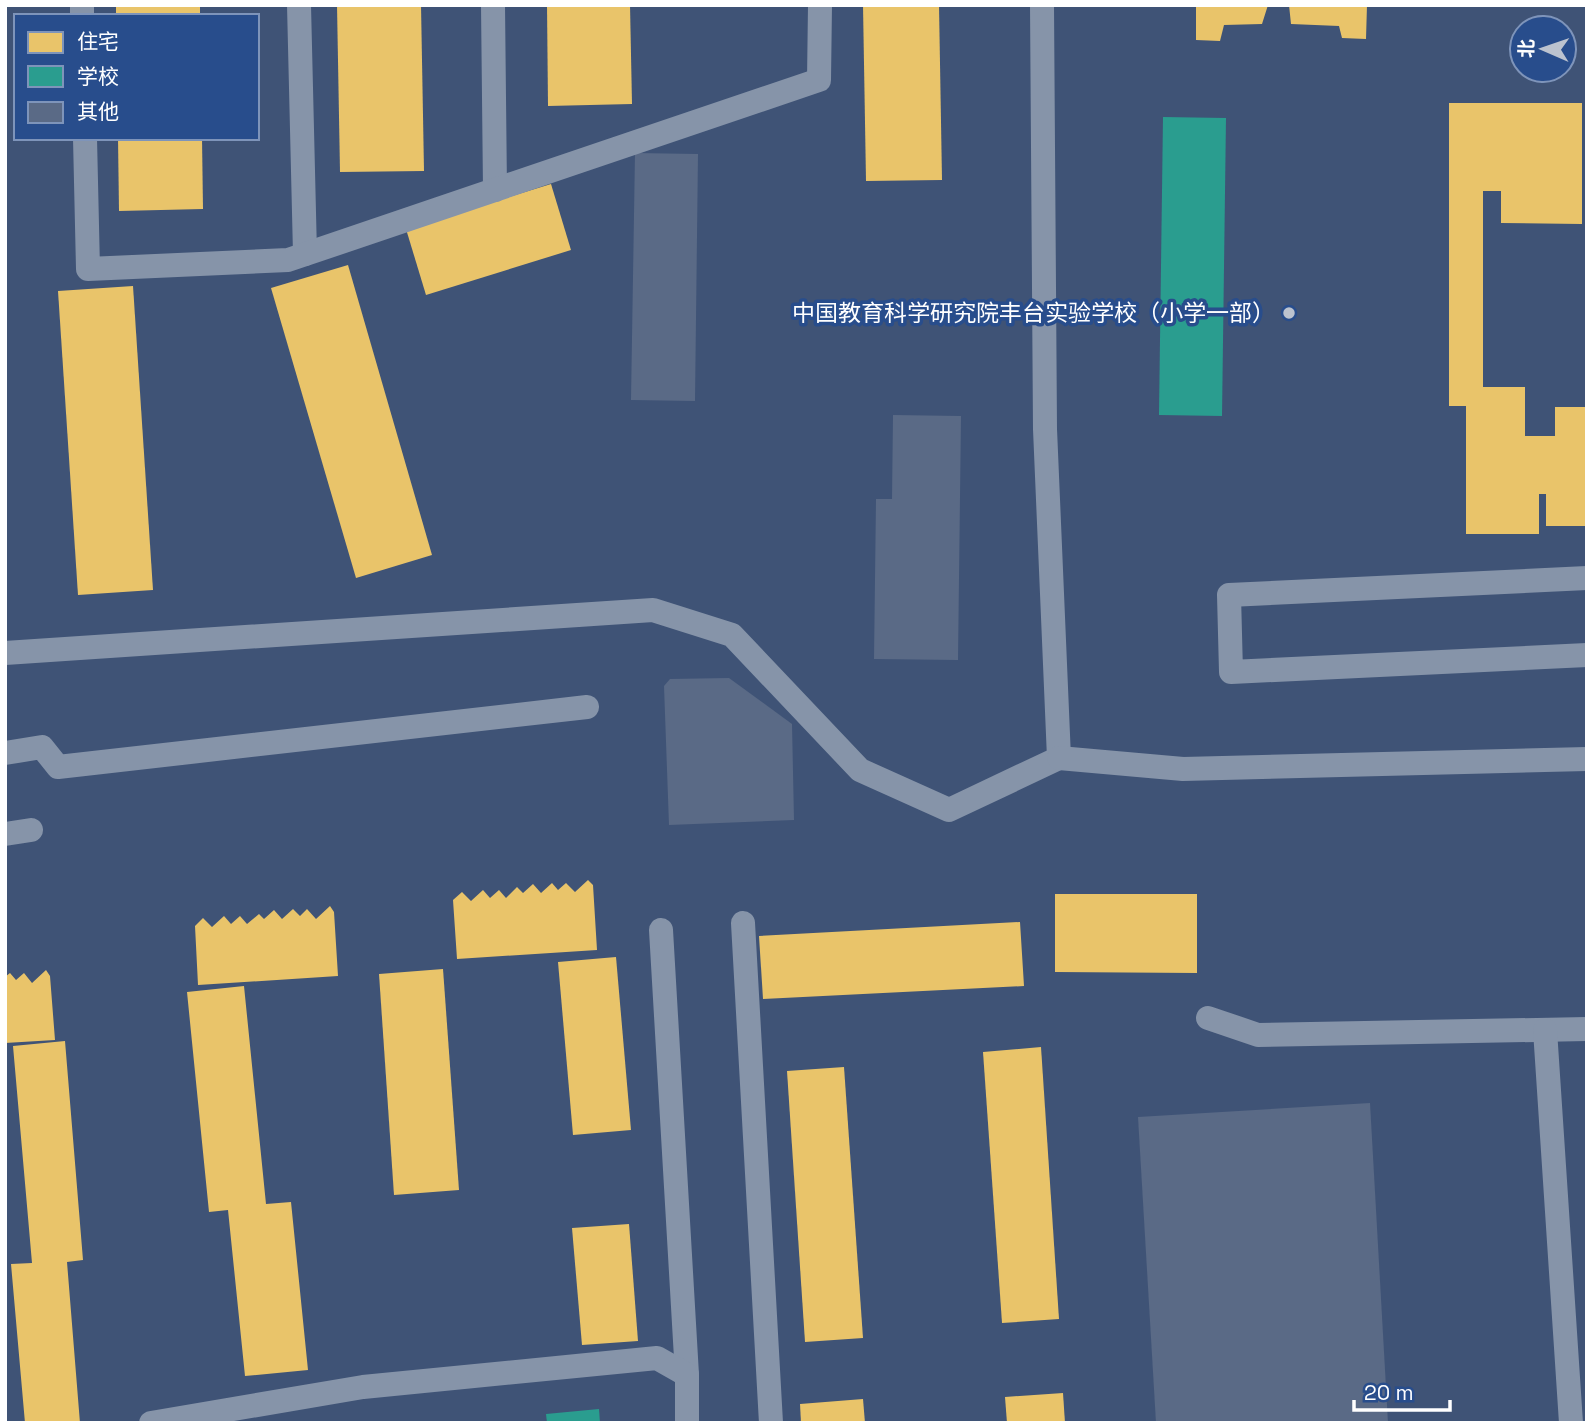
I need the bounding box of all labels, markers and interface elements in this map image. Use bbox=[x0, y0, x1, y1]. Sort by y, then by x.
legend bbox=[14, 14, 259, 140]
north arrow bbox=[1508, 14, 1578, 84]
text: 住宅 bbox=[77, 28, 119, 55]
text: 北 bbox=[1514, 38, 1539, 58]
text: 学校 bbox=[77, 63, 119, 90]
text: 其他 bbox=[77, 98, 119, 125]
place label: 中国教育科学研究院丰台实验学校（小学一部） bbox=[792, 298, 1275, 328]
marker: 中国教育科学研究院丰台实验学校（小学一部） bbox=[1281, 305, 1297, 321]
scale bar bbox=[1354, 1368, 1450, 1412]
text: 20 m bbox=[1364, 1379, 1414, 1406]

